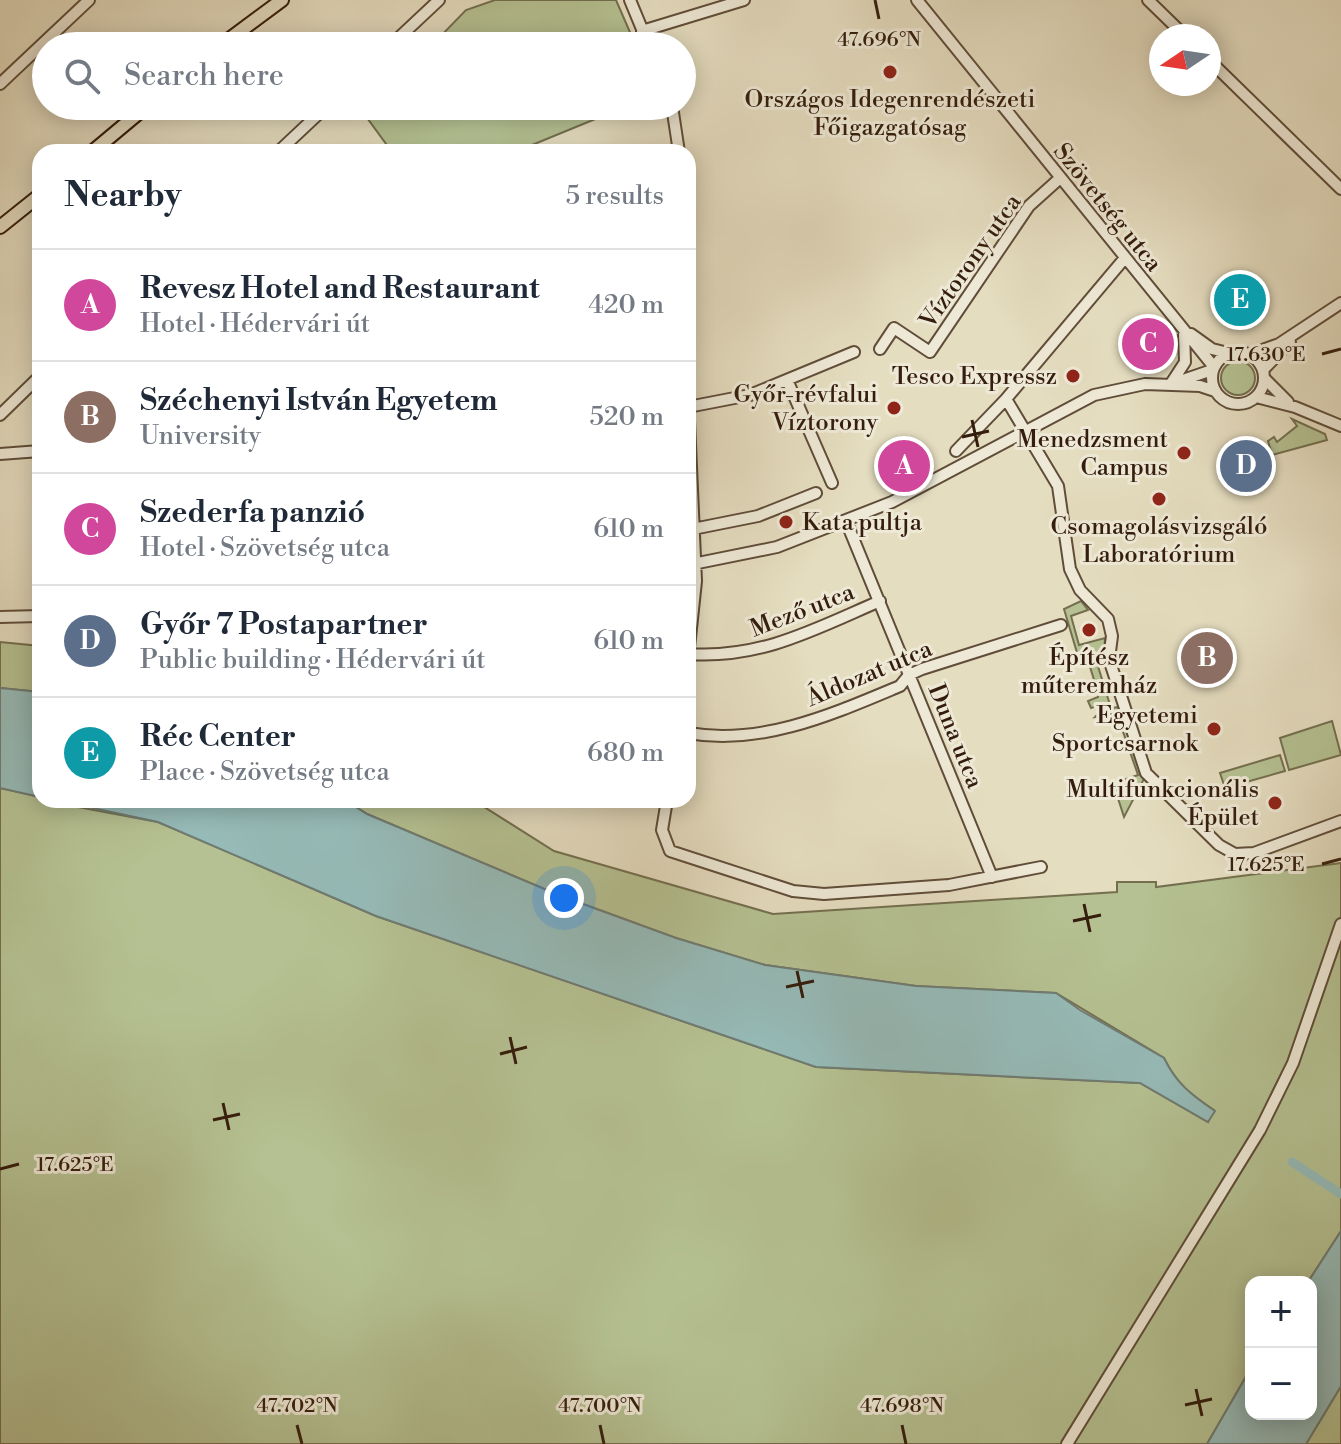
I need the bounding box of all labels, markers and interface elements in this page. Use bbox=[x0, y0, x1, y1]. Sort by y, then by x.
north arrow bbox=[1149, 24, 1221, 96]
text: 47.696°N bbox=[837, 28, 921, 53]
search box bbox=[32, 32, 696, 120]
icon: search bbox=[60, 54, 104, 98]
text: Search here bbox=[124, 57, 284, 95]
marker: Országos Idegenrendészeti Főigazgatósag bbox=[881, 63, 899, 81]
place label: Országos Idegenrendészeti Főigazgatósag bbox=[744, 85, 1036, 143]
street label: Szövetség utca bbox=[1046, 137, 1169, 279]
text: Nearby bbox=[64, 175, 182, 217]
text: 5 results bbox=[566, 180, 664, 212]
street label: Víztorony utca bbox=[913, 188, 1029, 335]
text: Revesz Hotel and Restaurant bbox=[140, 270, 540, 308]
pin: E bbox=[1214, 270, 1266, 330]
text: A bbox=[81, 289, 99, 321]
text: 420 m bbox=[588, 289, 664, 321]
text: Hotel · Hédervári út bbox=[140, 308, 370, 340]
pin: C bbox=[1122, 314, 1174, 374]
text: 17.630°E bbox=[1226, 343, 1306, 368]
place label: Tesco Expressz bbox=[892, 362, 1057, 392]
marker: Tesco Expressz bbox=[1064, 367, 1082, 385]
place label: Győr-révfalui Víztorony bbox=[733, 380, 878, 438]
text: Széchenyi István Egyetem bbox=[140, 382, 498, 420]
marker: Győr-révfalui Víztorony bbox=[885, 399, 903, 417]
text: B bbox=[80, 401, 100, 433]
text: 520 m bbox=[589, 401, 664, 433]
text: University bbox=[140, 420, 261, 452]
place label: Menedzsment Campus bbox=[1017, 425, 1168, 483]
pin: A bbox=[878, 436, 930, 496]
pin: D bbox=[1220, 436, 1272, 496]
marker: Menedzsment Campus bbox=[1175, 444, 1193, 462]
marker: Csomagolásvizsgáló Laboratórium bbox=[1150, 490, 1168, 508]
text: Szederfa panzió bbox=[140, 494, 365, 532]
place label: Kata pultja bbox=[802, 508, 923, 538]
place label: Csomagolásvizsgáló Laboratórium bbox=[1051, 512, 1267, 570]
text: C bbox=[81, 513, 99, 545]
text: 610 m bbox=[593, 513, 664, 545]
marker: Kata pultja bbox=[777, 513, 795, 531]
text: Hotel · Szövetség utca bbox=[140, 532, 390, 564]
street label: Mező utca bbox=[746, 577, 860, 645]
text: Győr 7 Postapartner bbox=[140, 606, 428, 644]
marker: Építész műteremház bbox=[1080, 621, 1098, 639]
text: D bbox=[80, 625, 100, 657]
text: 610 m bbox=[593, 625, 664, 657]
pin: B bbox=[1181, 628, 1233, 688]
street label: Áldozat utca bbox=[801, 633, 938, 714]
place label: Építész műteremház bbox=[1021, 642, 1157, 701]
text: Public building · Hédervári út bbox=[140, 644, 486, 676]
street label: Duna utca bbox=[921, 680, 990, 794]
place label: Egyetemi Sportcsarnok bbox=[1052, 701, 1199, 759]
text: Réc Center bbox=[140, 718, 296, 756]
marker: Egyetemi Sportcsarnok bbox=[1205, 720, 1223, 738]
text: E bbox=[81, 737, 99, 769]
text: 680 m bbox=[587, 737, 664, 769]
text: Place · Szövetség utca bbox=[140, 756, 390, 788]
place label: Multifunkcionális Épület bbox=[1066, 775, 1260, 833]
marker: Multifunkcionális Épület bbox=[1266, 794, 1284, 812]
text: 17.625°E bbox=[1227, 853, 1305, 878]
your location bbox=[544, 878, 584, 918]
text: 17.625°E bbox=[36, 1153, 114, 1178]
map controls bbox=[1245, 1276, 1317, 1420]
button: + bbox=[1245, 1276, 1317, 1348]
button: − bbox=[1245, 1348, 1317, 1420]
text: 47.702°N bbox=[256, 1394, 338, 1419]
text: 47.700°N bbox=[558, 1394, 642, 1419]
text: 47.698°N bbox=[860, 1394, 944, 1419]

